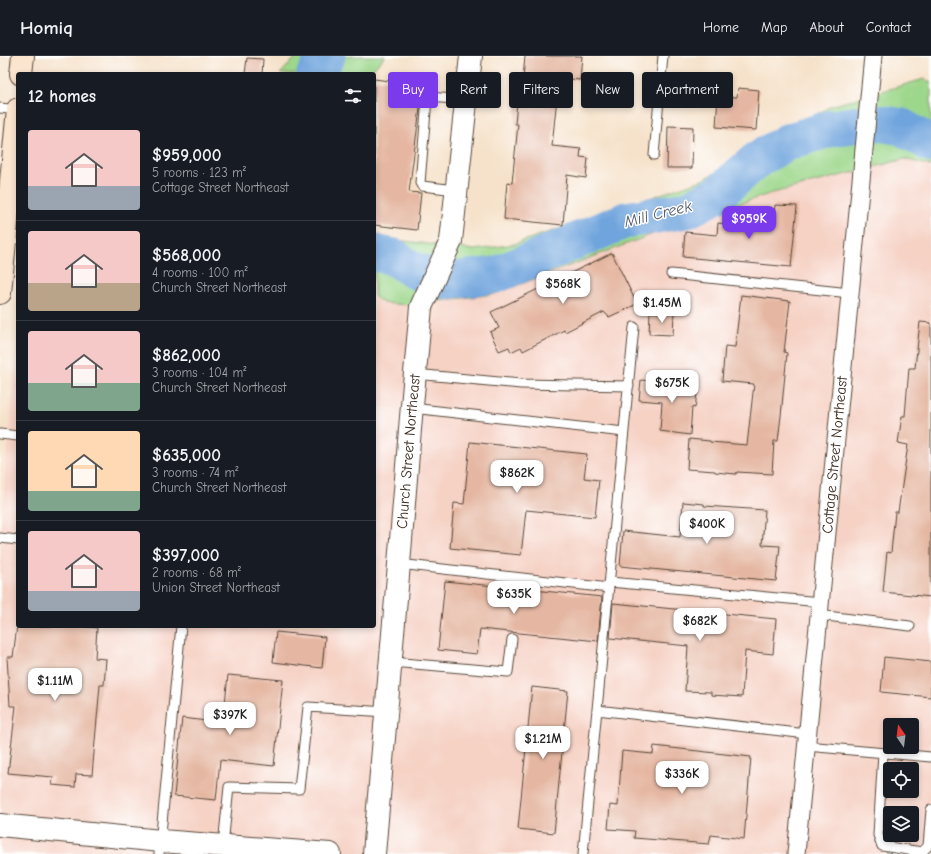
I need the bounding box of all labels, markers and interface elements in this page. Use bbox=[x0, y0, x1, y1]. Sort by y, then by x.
text: Homiq bbox=[20, 17, 73, 39]
text: Home bbox=[703, 19, 739, 36]
text: Map bbox=[761, 19, 787, 36]
text: About bbox=[809, 19, 844, 36]
text: Contact bbox=[866, 19, 911, 36]
chip: Buy bbox=[388, 72, 438, 108]
chip: Rent bbox=[446, 72, 501, 108]
chip: Filters bbox=[509, 72, 573, 108]
chip: New bbox=[581, 72, 634, 108]
chip: Apartment bbox=[642, 72, 733, 108]
icon: filters bbox=[342, 85, 364, 107]
text: 12 homes bbox=[28, 87, 96, 106]
icon: home bbox=[60, 146, 108, 194]
text: $959,000 bbox=[152, 146, 221, 165]
text: 5 rooms · 123 m² bbox=[152, 165, 246, 180]
text: Cottage Street Northeast bbox=[152, 180, 289, 195]
water label: Mill Creek bbox=[621, 197, 694, 231]
pin: $959K bbox=[721, 206, 777, 240]
text: $959K bbox=[731, 211, 767, 226]
text: $568,000 bbox=[152, 246, 221, 265]
icon: home bbox=[60, 247, 108, 295]
text: 4 rooms · 100 m² bbox=[152, 265, 248, 280]
pin: $568K bbox=[535, 271, 591, 305]
text: $568K bbox=[545, 276, 581, 291]
text: Church Street Northeast bbox=[152, 280, 286, 295]
pin: $1.45M bbox=[629, 290, 695, 324]
text: $1.45M bbox=[643, 295, 681, 310]
text: $862,000 bbox=[152, 346, 221, 365]
icon: home bbox=[60, 347, 108, 395]
text: 3 rooms · 104 m² bbox=[152, 365, 246, 380]
pin: $675K bbox=[644, 370, 700, 404]
street label: Church Street Northeast bbox=[393, 373, 424, 530]
text: $675K bbox=[655, 375, 689, 390]
street label: Cottage Street Northeast bbox=[818, 375, 851, 534]
text: Church Street Northeast bbox=[152, 380, 286, 395]
text: $635,000 bbox=[152, 446, 221, 465]
icon: home bbox=[60, 447, 108, 495]
pin: $862K bbox=[489, 460, 545, 494]
text: 3 rooms · 74 m² bbox=[152, 465, 238, 480]
text: $862K bbox=[499, 465, 535, 480]
text: Church Street Northeast bbox=[152, 480, 286, 495]
pin: $400K bbox=[679, 511, 735, 545]
text: $400K bbox=[689, 516, 725, 531]
text: $397,000 bbox=[152, 546, 220, 565]
icon: home bbox=[60, 547, 108, 595]
text: 2 rooms · 68 m² bbox=[152, 565, 241, 580]
text: Union Street Northeast bbox=[152, 580, 280, 595]
pin: $635K bbox=[486, 581, 542, 615]
text: $635K bbox=[496, 586, 532, 601]
pin: $682K bbox=[672, 608, 728, 642]
text: $682K bbox=[682, 613, 718, 628]
pin: $1.11M bbox=[22, 668, 88, 702]
text: $1.11M bbox=[37, 673, 73, 688]
pin: $397K bbox=[202, 702, 258, 736]
text: $397K bbox=[213, 707, 247, 722]
north arrow bbox=[883, 718, 919, 754]
map controls bbox=[883, 718, 919, 842]
pin: $1.21M bbox=[510, 726, 576, 760]
text: $1.21M bbox=[524, 731, 562, 746]
pin: $336K bbox=[654, 761, 710, 795]
button: locate bbox=[883, 762, 919, 798]
text: $336K bbox=[665, 766, 699, 781]
button: layers bbox=[883, 806, 919, 842]

